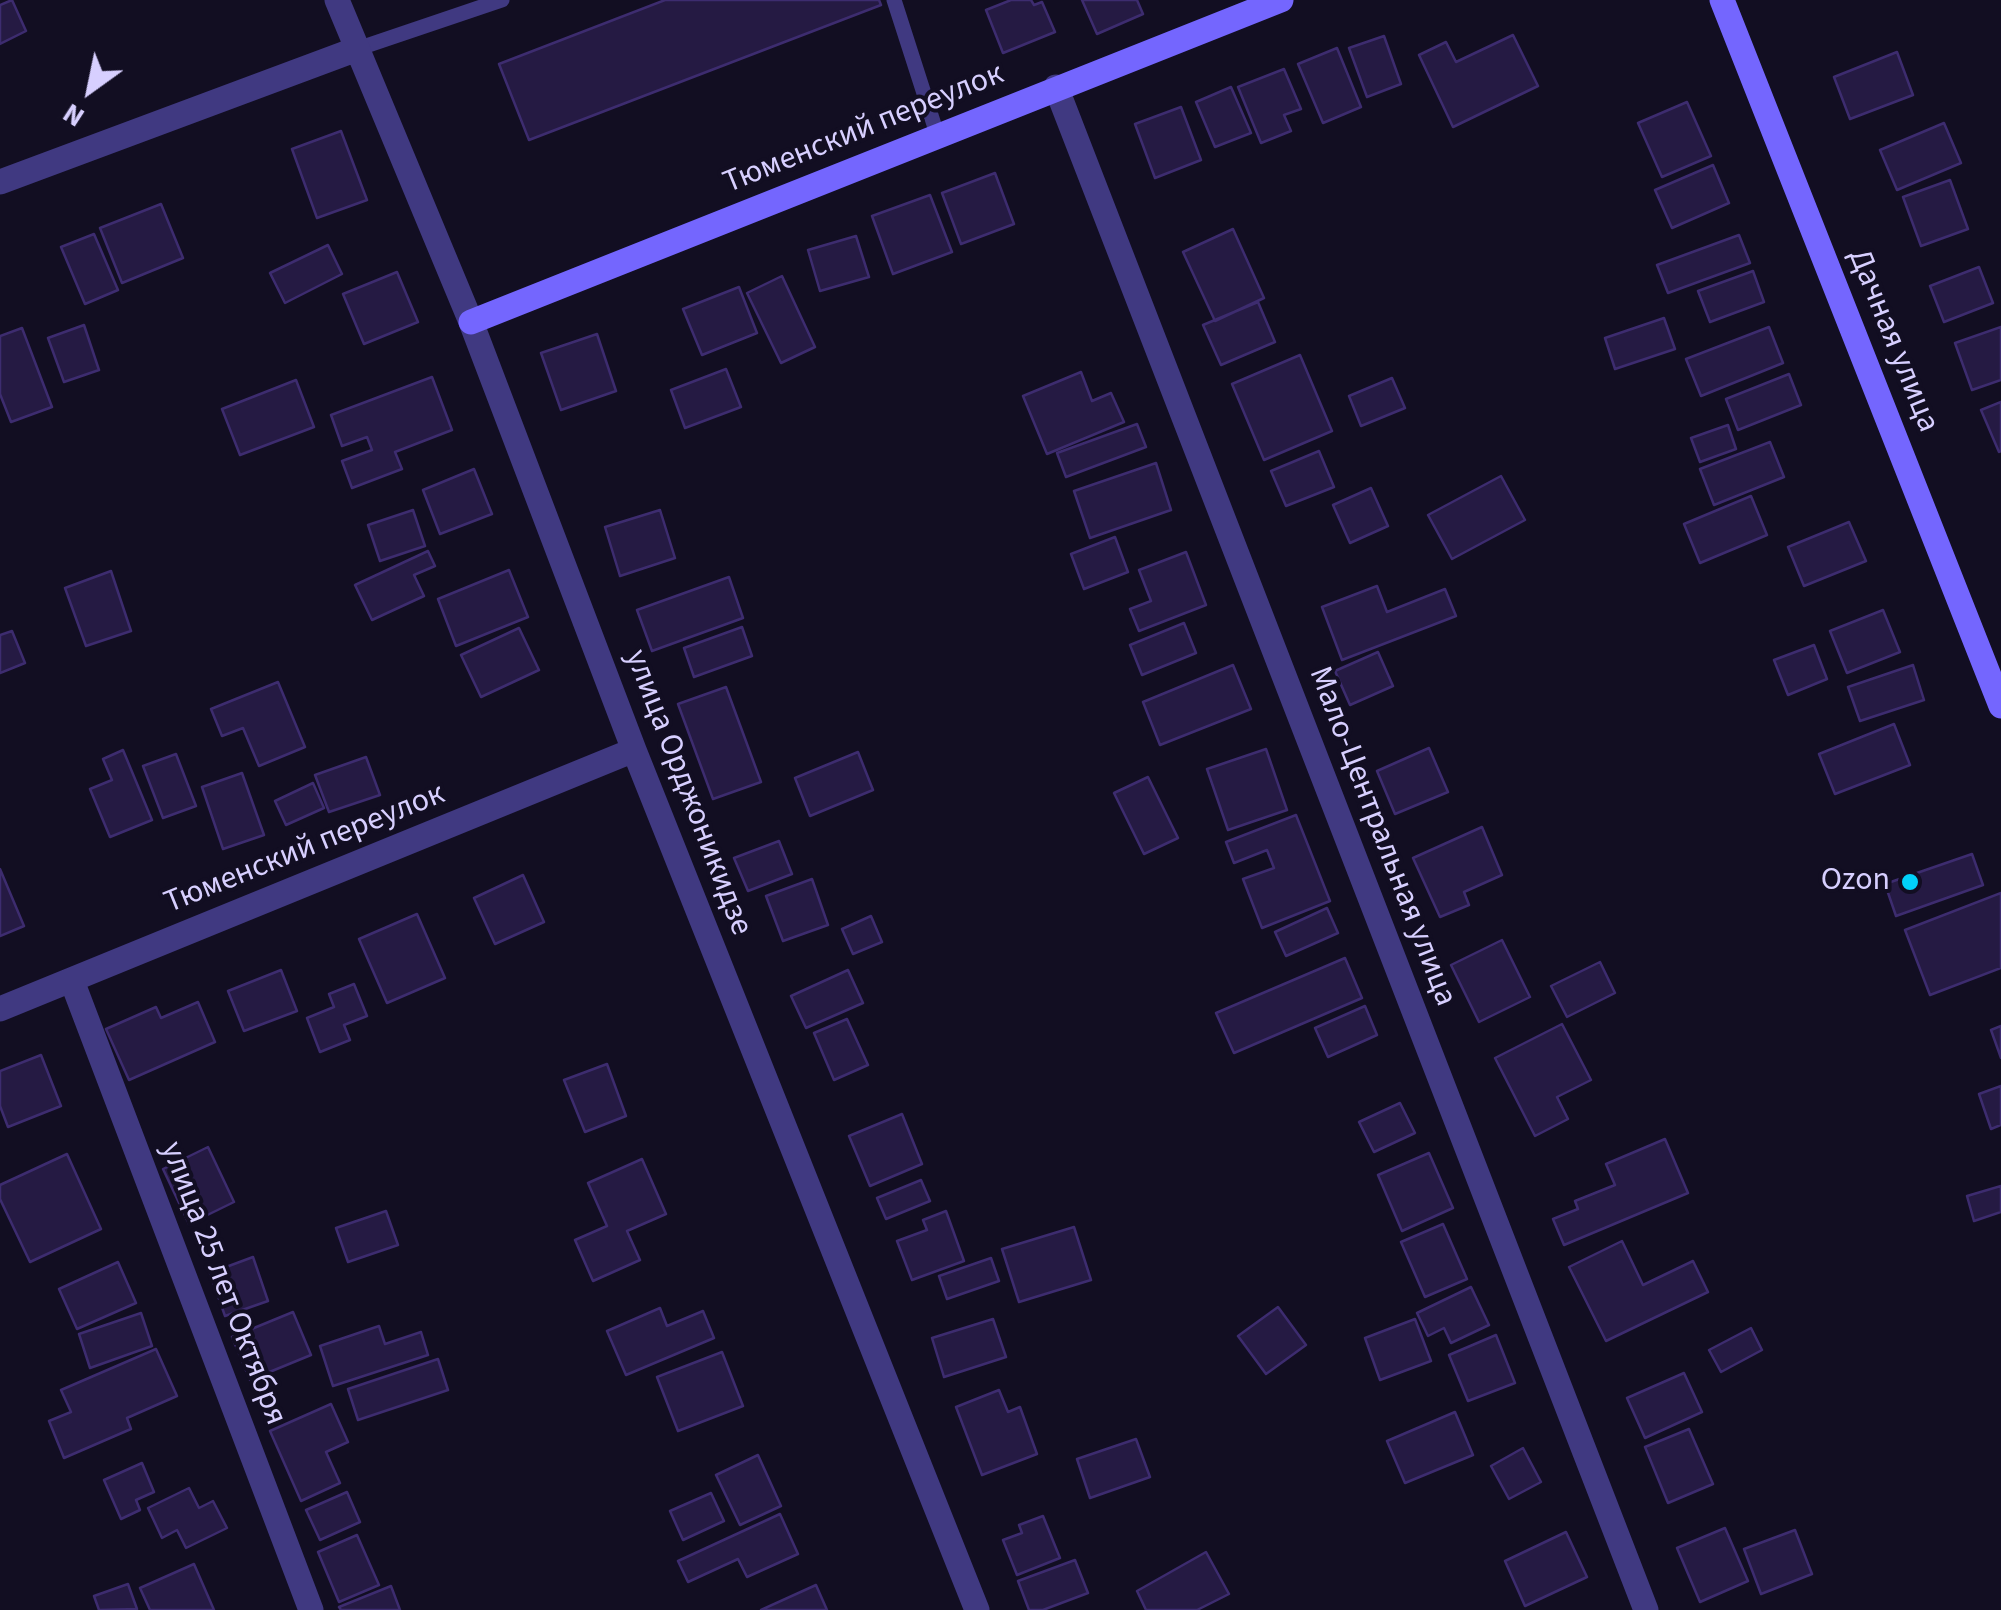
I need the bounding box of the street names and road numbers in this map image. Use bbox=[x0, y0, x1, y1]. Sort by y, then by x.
street label: Тюменский переулок bbox=[718, 56, 1010, 204]
street label: Дачная улица bbox=[1838, 244, 1946, 438]
street label: улица Орджоникидзе bbox=[615, 645, 759, 941]
street label: Мало-Центральная улица bbox=[1299, 662, 1463, 1012]
street label: Тюменский переулок bbox=[159, 776, 451, 924]
street label: улица 25 лет Октября bbox=[150, 1137, 294, 1431]

